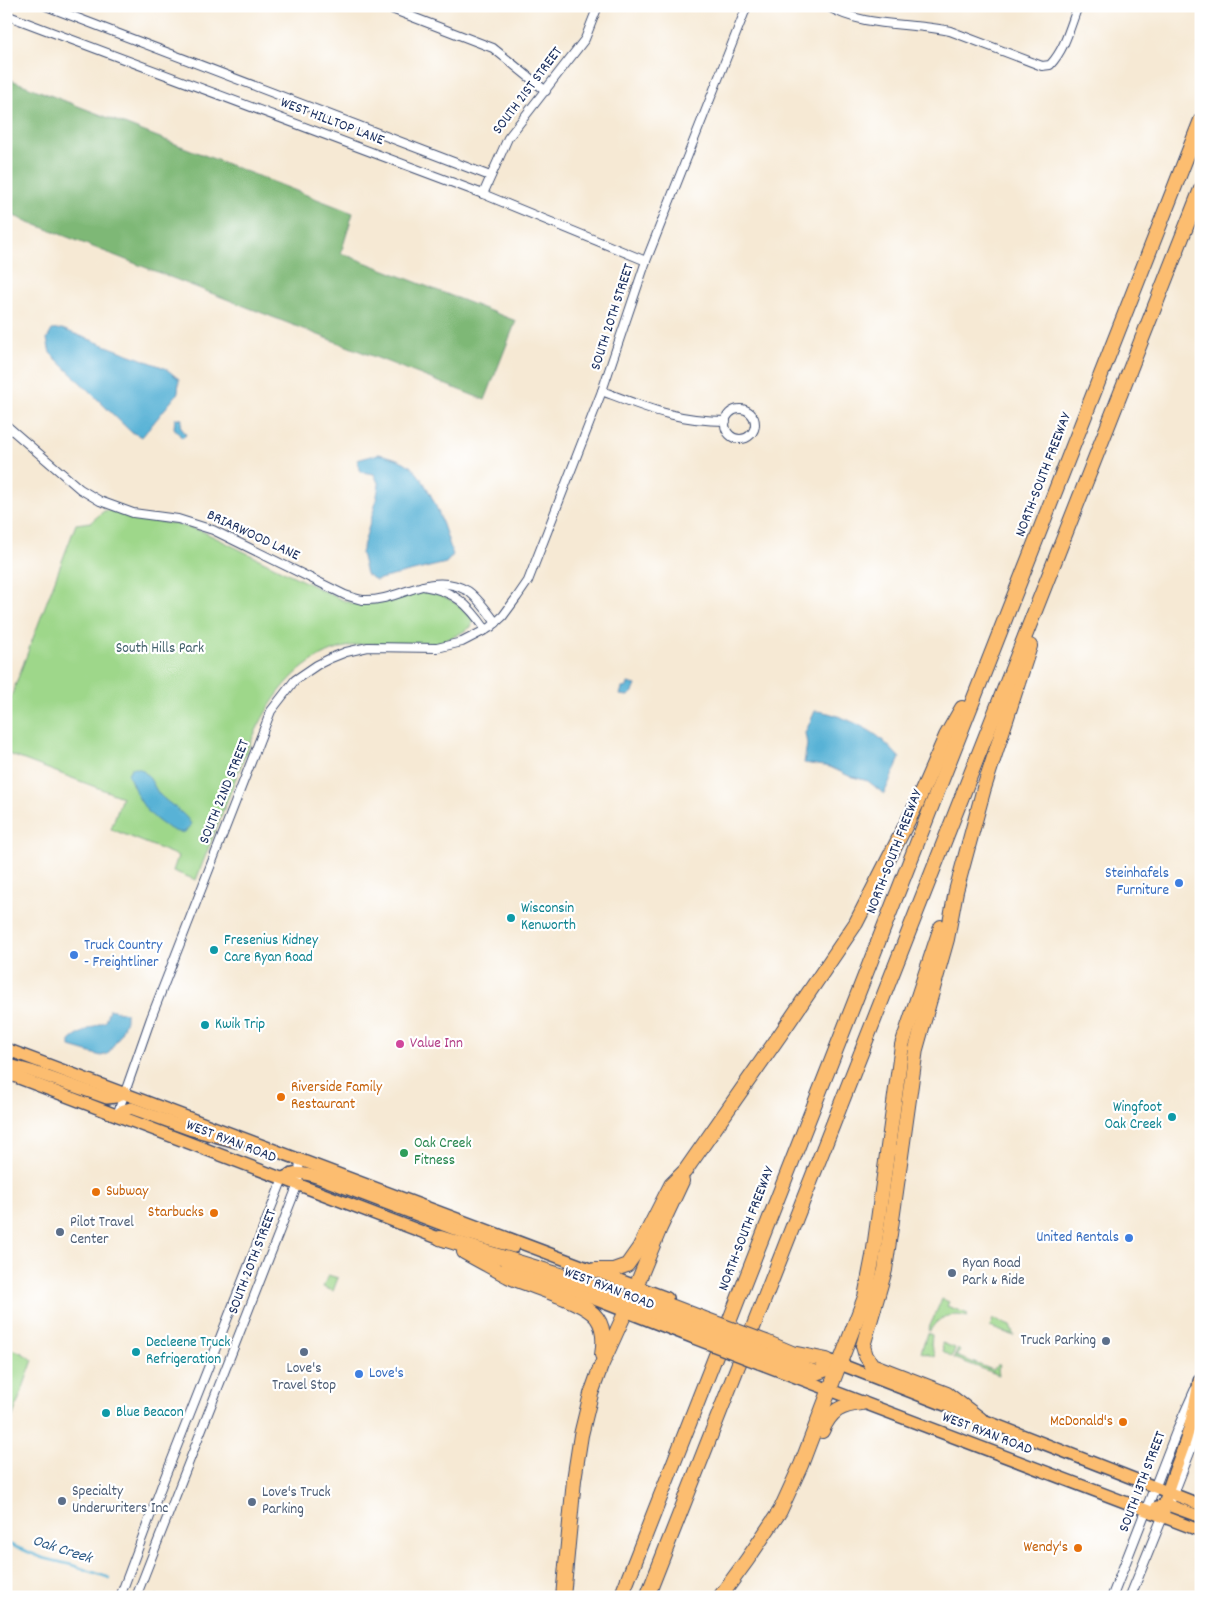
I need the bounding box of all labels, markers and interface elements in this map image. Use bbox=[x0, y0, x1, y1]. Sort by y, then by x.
street label: SOUTH 21ST STREET bbox=[488, 42, 568, 140]
street label: WEST HILLTOP LANE bbox=[277, 92, 387, 152]
street label: SOUTH 20TH STREET bbox=[585, 261, 641, 373]
street label: NORTH-SOUTH FREEWAY bbox=[1010, 409, 1078, 540]
street label: BRIARWOOD LANE bbox=[203, 505, 303, 567]
park label: South Hills Park bbox=[116, 638, 204, 660]
street label: SOUTH 22ND STREET bbox=[194, 737, 256, 847]
street label: NORTH-SOUTH FREEWAY bbox=[861, 786, 929, 917]
place label: Steinhafels Furniture bbox=[1105, 863, 1169, 902]
marker: Steinhafels Furniture bbox=[1173, 877, 1185, 889]
place label: Wisconsin Kenworth bbox=[521, 898, 576, 937]
marker: Wisconsin Kenworth bbox=[505, 912, 517, 924]
place label: Fresenius Kidney Care Ryan Road bbox=[224, 930, 319, 969]
place label: Truck Country - Freightliner bbox=[84, 935, 163, 974]
marker: Fresenius Kidney Care Ryan Road bbox=[208, 944, 220, 956]
marker: Truck Country - Freightliner bbox=[68, 949, 80, 961]
place label: Kwik Trip bbox=[215, 1014, 265, 1036]
marker: Kwik Trip bbox=[199, 1019, 211, 1031]
place label: Value Inn bbox=[410, 1033, 463, 1055]
marker: Value Inn bbox=[394, 1038, 406, 1050]
place label: Riverside Family Restaurant bbox=[291, 1077, 383, 1116]
marker: Riverside Family Restaurant bbox=[275, 1091, 287, 1103]
place label: Wingfoot Oak Creek bbox=[1104, 1097, 1162, 1136]
marker: Wingfoot Oak Creek bbox=[1166, 1111, 1178, 1123]
street label: WEST RYAN ROAD bbox=[183, 1115, 280, 1169]
place label: Oak Creek Fitness bbox=[414, 1133, 472, 1172]
marker: Oak Creek Fitness bbox=[398, 1147, 410, 1159]
street label: NORTH-SOUTH FREEWAY bbox=[713, 1163, 781, 1294]
place label: Subway bbox=[106, 1181, 149, 1203]
marker: Subway bbox=[90, 1186, 102, 1198]
place label: Starbucks bbox=[148, 1202, 204, 1224]
street label: SOUTH 20TH STREET bbox=[223, 1206, 283, 1318]
marker: Starbucks bbox=[208, 1207, 220, 1219]
place label: Pilot Travel Center bbox=[70, 1212, 134, 1251]
marker: Pilot Travel Center bbox=[54, 1226, 66, 1238]
place label: United Rentals bbox=[1036, 1227, 1119, 1249]
marker: United Rentals bbox=[1123, 1232, 1135, 1244]
place label: Ryan Road Park & Ride bbox=[962, 1253, 1025, 1292]
street label: WEST RYAN ROAD bbox=[561, 1262, 658, 1316]
marker: Ryan Road Park & Ride bbox=[946, 1267, 958, 1279]
place label: Truck Parking bbox=[1021, 1330, 1096, 1352]
place label: Decleene Truck Refrigeration bbox=[146, 1332, 230, 1371]
marker: Truck Parking bbox=[1100, 1335, 1112, 1347]
marker: Decleene Truck Refrigeration bbox=[130, 1346, 142, 1358]
marker: Love's Travel Stop bbox=[298, 1346, 310, 1358]
place label: Love's Travel Stop bbox=[272, 1358, 336, 1397]
place label: Love's bbox=[369, 1363, 404, 1385]
marker: Love's bbox=[353, 1368, 365, 1380]
place label: Blue Beacon bbox=[116, 1402, 184, 1424]
marker: Blue Beacon bbox=[100, 1407, 112, 1419]
street label: WEST RYAN ROAD bbox=[939, 1407, 1036, 1461]
place label: McDonald's bbox=[1050, 1411, 1113, 1433]
marker: McDonald's bbox=[1117, 1416, 1129, 1428]
street label: SOUTH 13TH STREET bbox=[1114, 1428, 1172, 1536]
place label: Specialty Underwriters Inc bbox=[72, 1481, 168, 1520]
place label: Love's Truck Parking bbox=[262, 1482, 331, 1521]
marker: Specialty Underwriters Inc bbox=[56, 1495, 68, 1507]
marker: Love's Truck Parking bbox=[246, 1496, 258, 1508]
water label: Oak Creek bbox=[29, 1530, 96, 1571]
place label: Wendy's bbox=[1023, 1537, 1068, 1559]
marker: Wendy's bbox=[1072, 1542, 1084, 1554]

